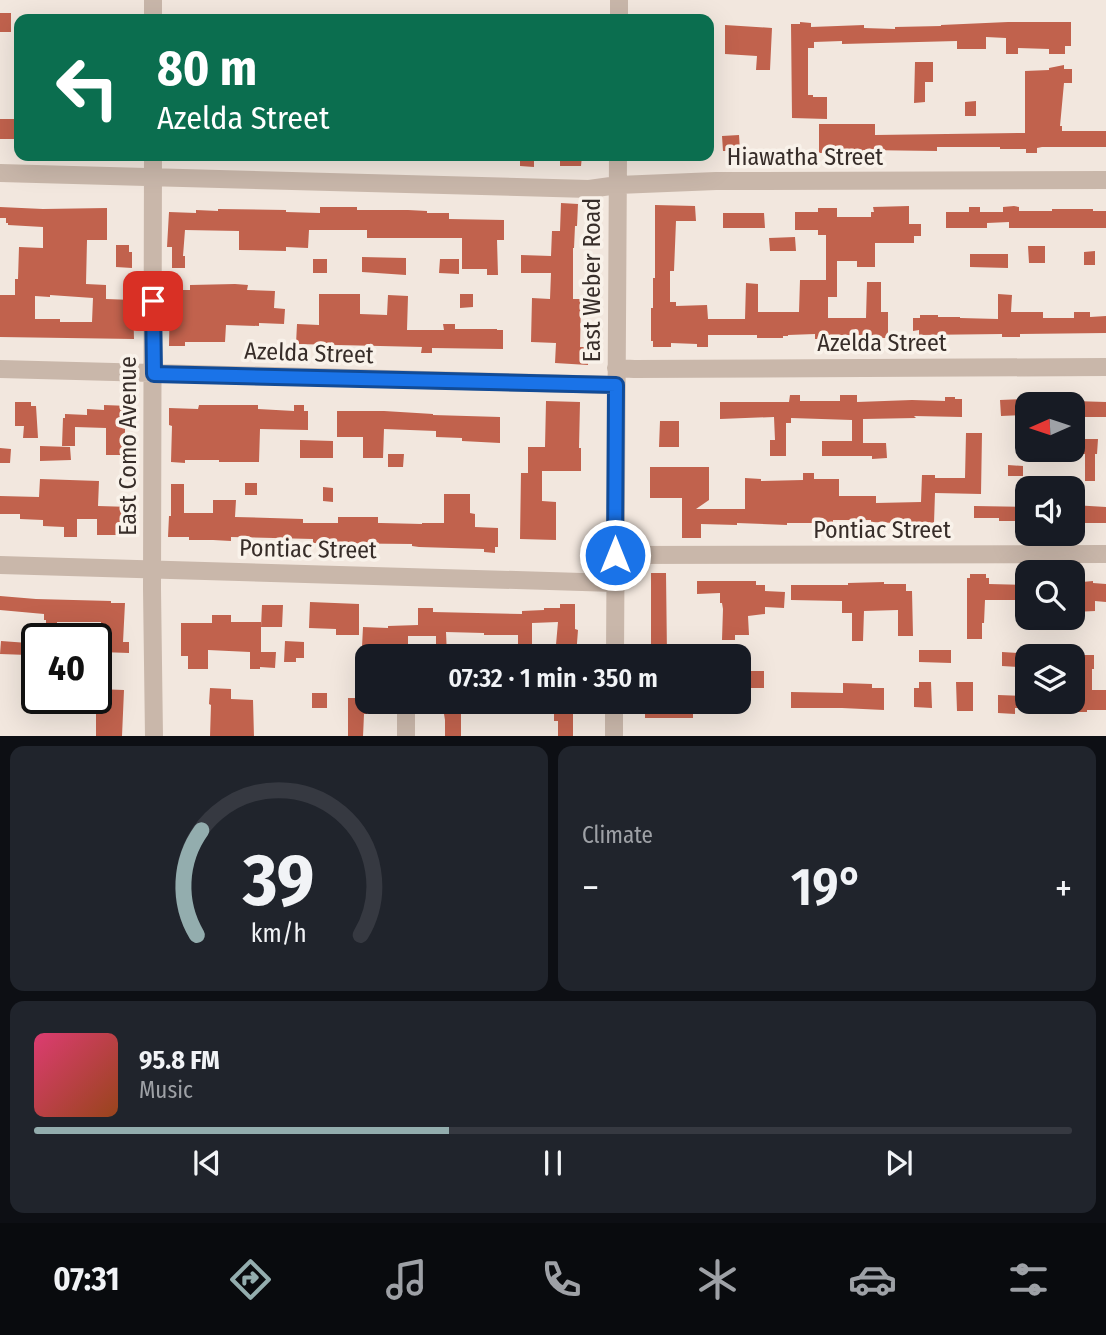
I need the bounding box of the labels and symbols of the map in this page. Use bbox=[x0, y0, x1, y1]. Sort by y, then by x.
street label: Hiawatha Street bbox=[727, 143, 883, 171]
street label: East Weber Road bbox=[578, 198, 606, 362]
pin bbox=[123, 271, 183, 331]
street label: Azelda Street bbox=[817, 329, 947, 357]
street label: Azelda Street bbox=[244, 337, 374, 369]
street label: East Como Avenue bbox=[114, 356, 142, 536]
north arrow bbox=[1015, 392, 1085, 462]
street label: Pontiac Street bbox=[813, 516, 951, 544]
position arrow bbox=[578, 518, 652, 592]
street label: Pontiac Street bbox=[239, 534, 377, 564]
speed limit sign: 40 bbox=[21, 623, 112, 714]

